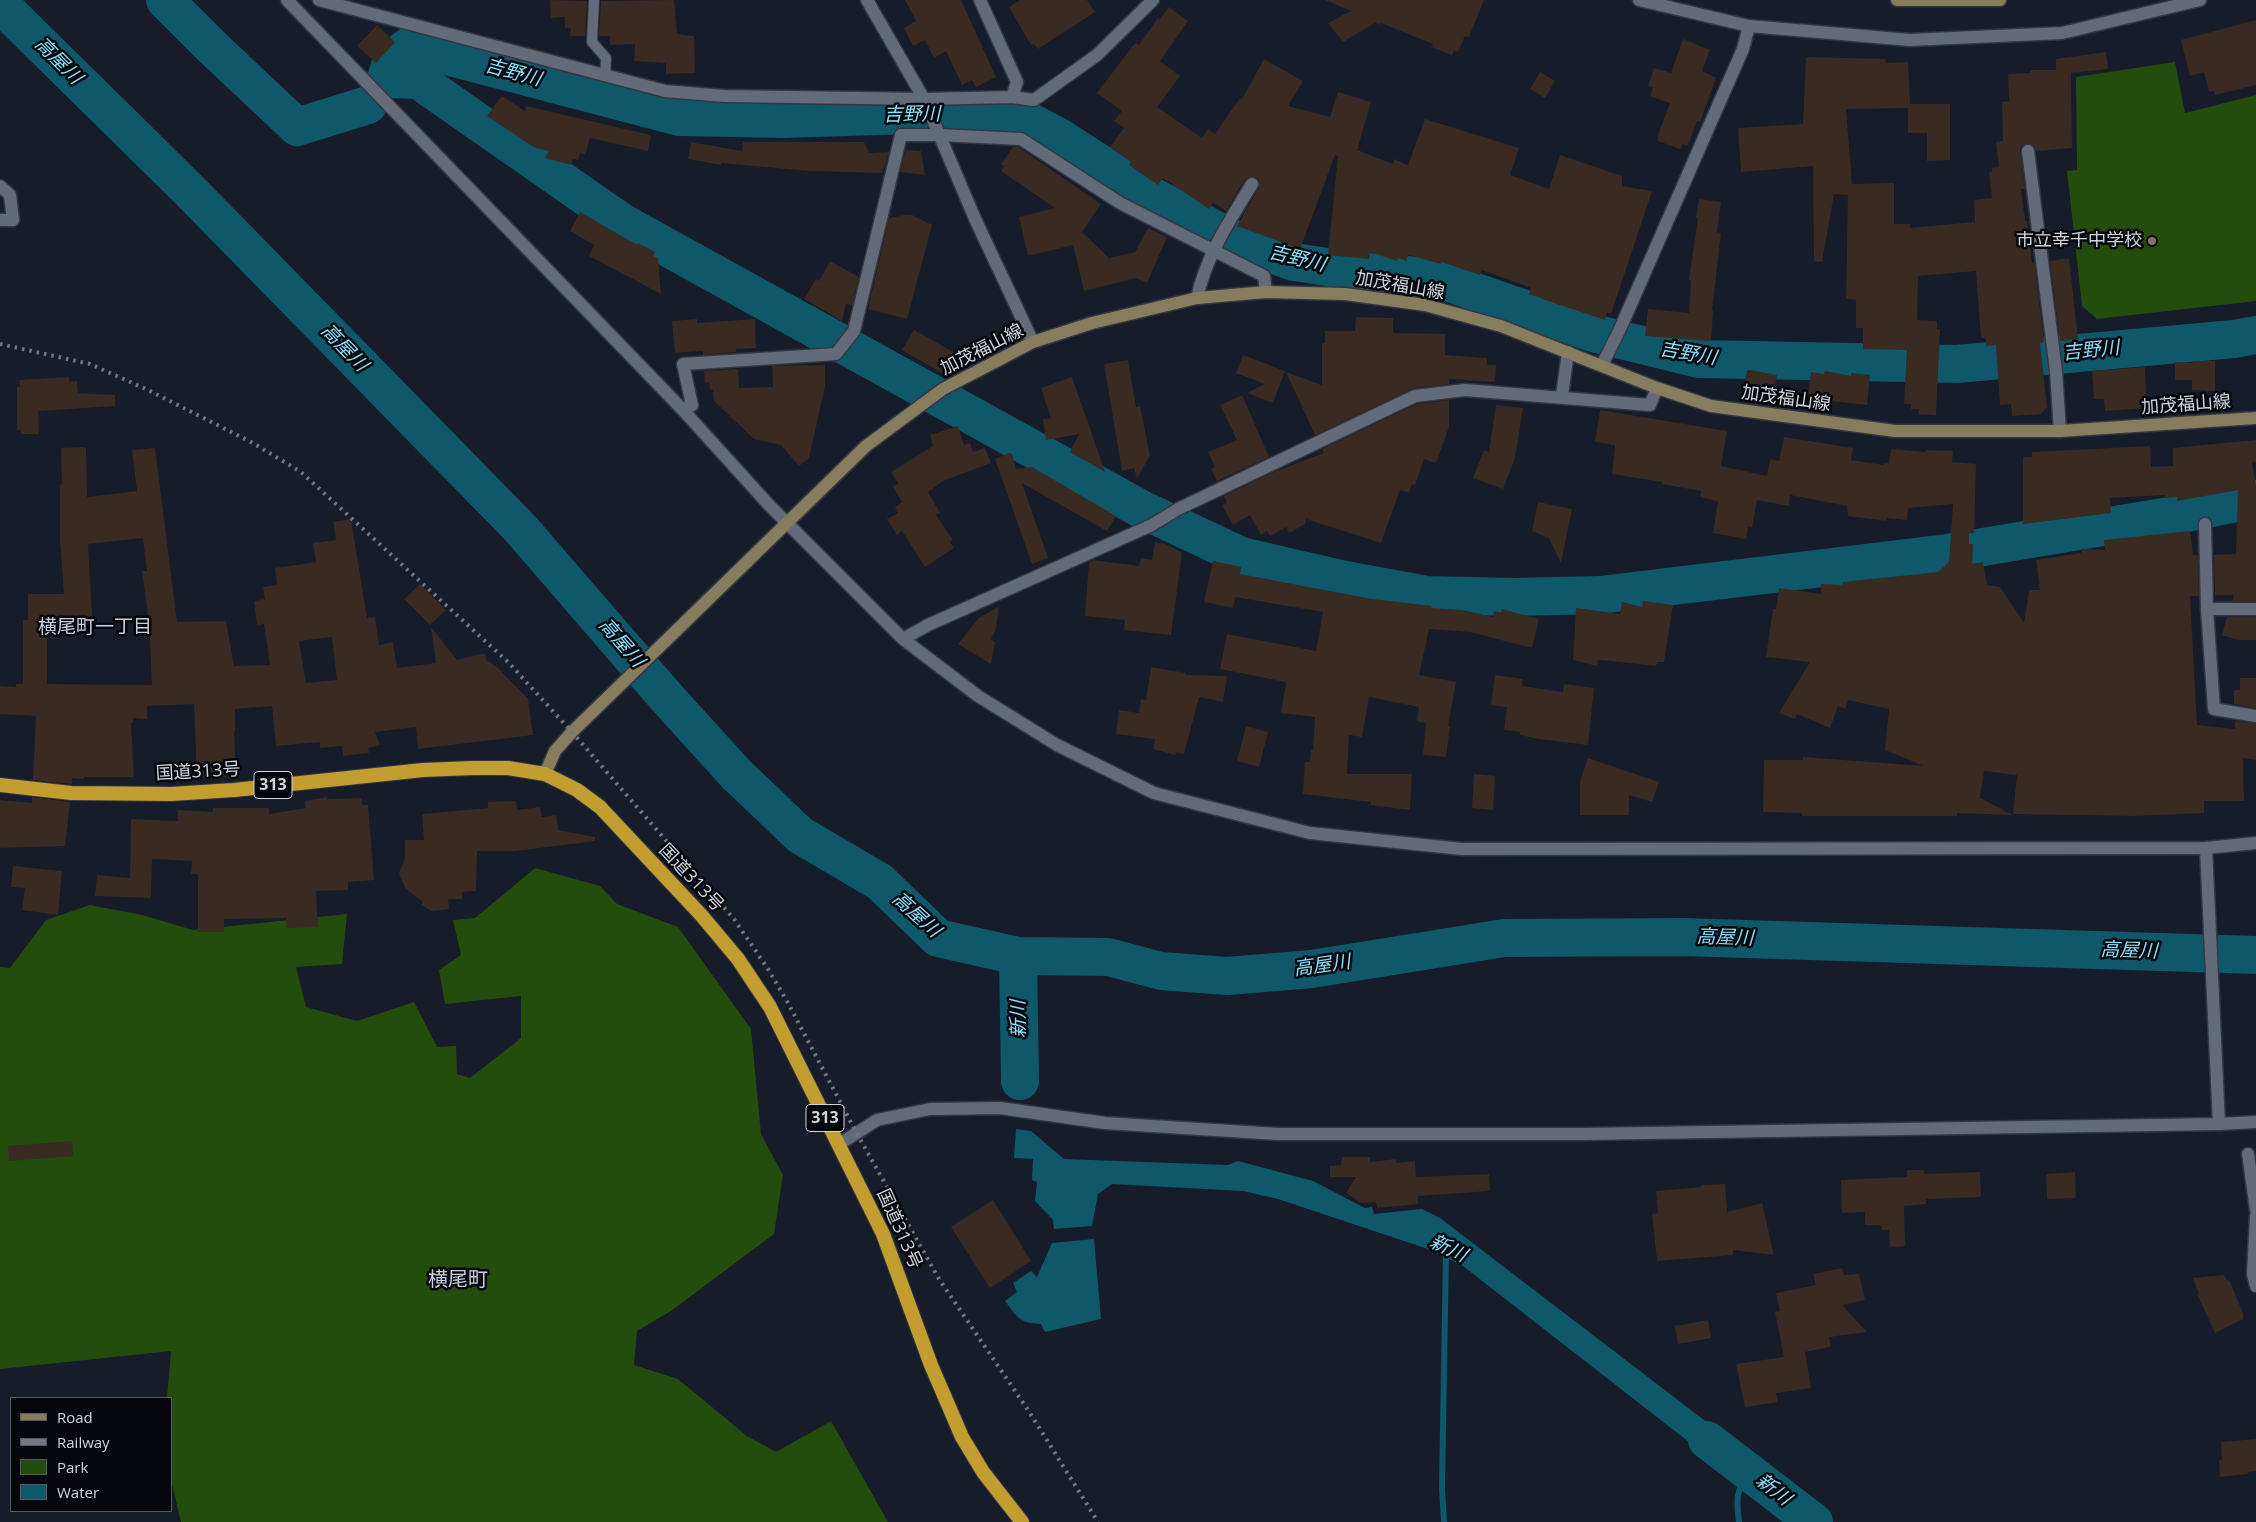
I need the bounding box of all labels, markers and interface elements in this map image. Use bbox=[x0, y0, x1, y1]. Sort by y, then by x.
water label: 高屋川 bbox=[30, 33, 86, 89]
water label: 吉野川 bbox=[483, 55, 543, 91]
water label: 吉野川 bbox=[883, 103, 941, 127]
place label: 市立幸千中学校 bbox=[2016, 230, 2142, 252]
marker: 市立幸千中学校 bbox=[2146, 235, 2158, 247]
water label: 吉野川 bbox=[1267, 241, 1327, 277]
street label: 加茂福山線 bbox=[1354, 268, 1446, 304]
water label: 高屋川 bbox=[316, 320, 372, 376]
street label: 加茂福山線 bbox=[937, 320, 1027, 380]
water label: 吉野川 bbox=[2061, 337, 2121, 365]
water label: 吉野川 bbox=[1658, 338, 1718, 370]
street label: 加茂福山線 bbox=[1740, 382, 1832, 416]
street label: 加茂福山線 bbox=[2140, 391, 2232, 419]
water label: 高屋川 bbox=[594, 614, 648, 672]
district label: 横尾町一丁目 bbox=[38, 617, 152, 639]
street label: 国道313号 bbox=[155, 759, 241, 785]
road number: 313 bbox=[254, 772, 292, 798]
street label: 国道313号 bbox=[654, 840, 728, 916]
water label: 高屋川 bbox=[887, 887, 945, 943]
water label: 高屋川 bbox=[1696, 926, 1754, 950]
water label: 高屋川 bbox=[2100, 939, 2158, 963]
water label: 高屋川 bbox=[1292, 951, 1352, 981]
water label: 新川 bbox=[1007, 1000, 1031, 1038]
road number: 313 bbox=[806, 1104, 844, 1132]
street label: 国道313号 bbox=[872, 1186, 926, 1272]
water label: 新川 bbox=[1426, 1231, 1470, 1267]
district label: 横尾町 bbox=[428, 1268, 488, 1292]
legend bbox=[10, 1397, 172, 1512]
text: Road bbox=[57, 1407, 93, 1427]
text: Railway bbox=[57, 1432, 110, 1452]
text: Park bbox=[57, 1457, 88, 1477]
water label: 新川 bbox=[1751, 1469, 1795, 1511]
text: Water bbox=[57, 1482, 99, 1502]

